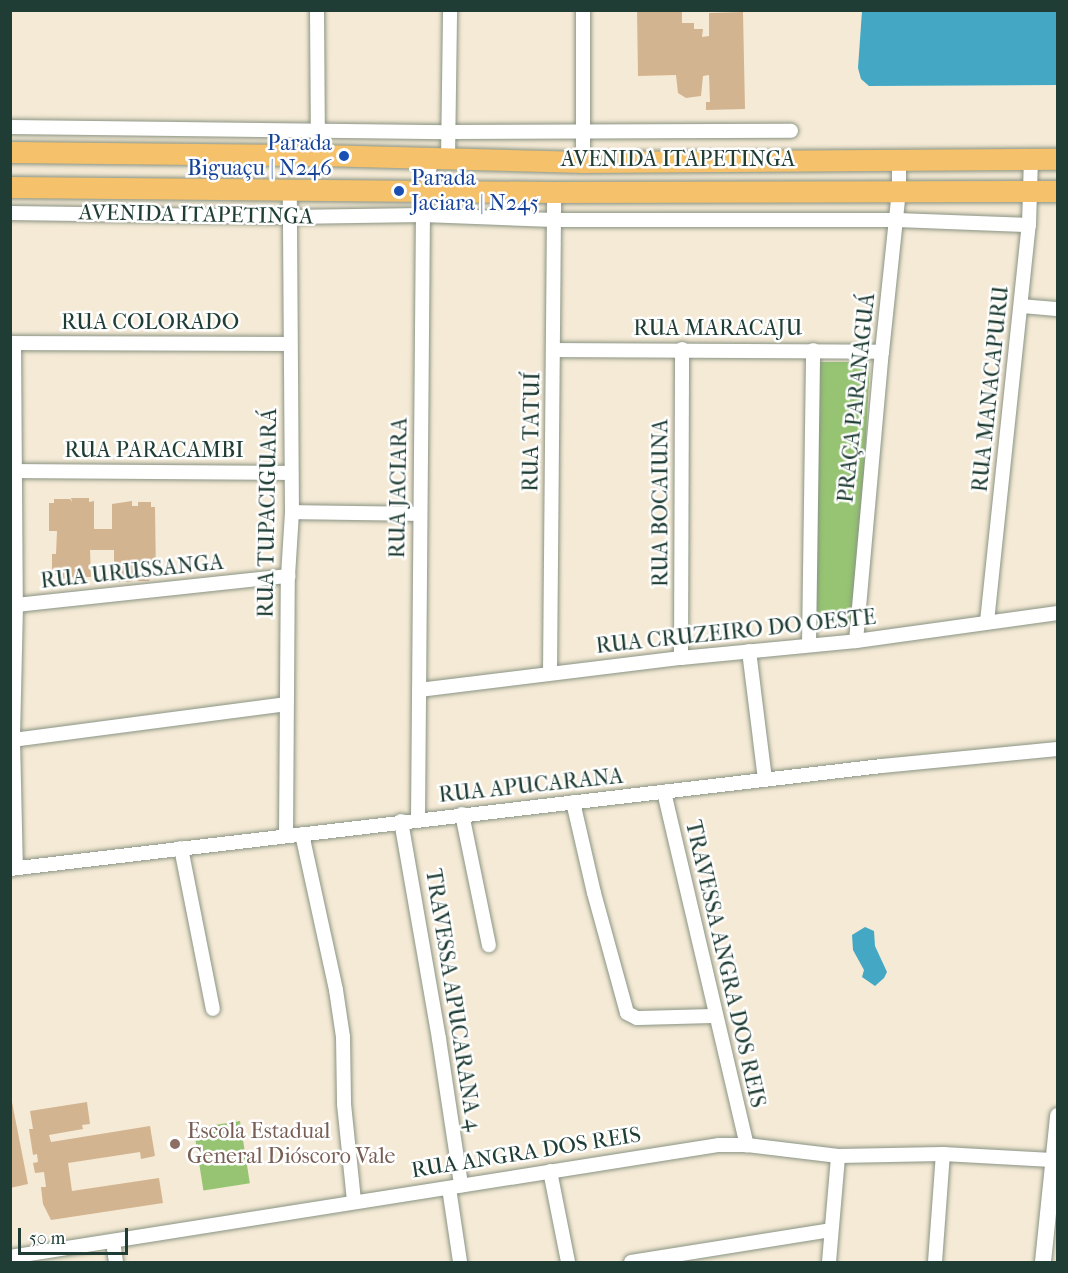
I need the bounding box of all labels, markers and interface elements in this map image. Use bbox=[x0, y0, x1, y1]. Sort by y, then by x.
place label: Parada Biguaçu | N246 bbox=[187, 130, 332, 182]
street label: AVENIDA ITAPETINGA bbox=[561, 147, 795, 173]
marker: Parada Biguaçu | N246 bbox=[337, 149, 351, 163]
place label: Parada Jaciara | N245 bbox=[411, 165, 539, 216]
marker: Parada Jaciara | N245 bbox=[392, 184, 406, 198]
street label: AVENIDA ITAPETINGA bbox=[78, 200, 314, 230]
street label: RUA MANACAPURU bbox=[967, 284, 1015, 494]
street label: PRAÇA PARANAGUÁ bbox=[833, 292, 881, 504]
street label: RUA COLORADO bbox=[61, 310, 239, 336]
street label: RUA MARACAJU bbox=[633, 316, 803, 342]
street label: RUA TATUÍ bbox=[518, 372, 546, 492]
street label: RUA TUPACIGUARÁ bbox=[253, 408, 283, 618]
street label: RUA JACIARA bbox=[385, 417, 413, 559]
street label: RUA BOCAIUNA bbox=[648, 419, 674, 587]
street label: RUA PARACAMBI bbox=[64, 438, 244, 464]
street label: RUA URUSSANGA bbox=[39, 549, 225, 595]
street label: RUA CRUZEIRO DO OESTE bbox=[594, 604, 878, 660]
street label: RUA APUCARANA bbox=[437, 763, 625, 809]
street label: TRAVESSA ANGRA DOS REIS bbox=[679, 818, 771, 1110]
street label: TRAVESSA APUCARANA 4 bbox=[419, 867, 487, 1133]
place label: Escola Estadual General Dióscoro Vale bbox=[187, 1118, 395, 1170]
street label: RUA ANGRA DOS REIS bbox=[409, 1122, 643, 1184]
marker: Escola Estadual General Dióscoro Vale bbox=[168, 1137, 182, 1151]
scale bar bbox=[21, 1216, 130, 1254]
text: 50 m bbox=[29, 1228, 65, 1249]

